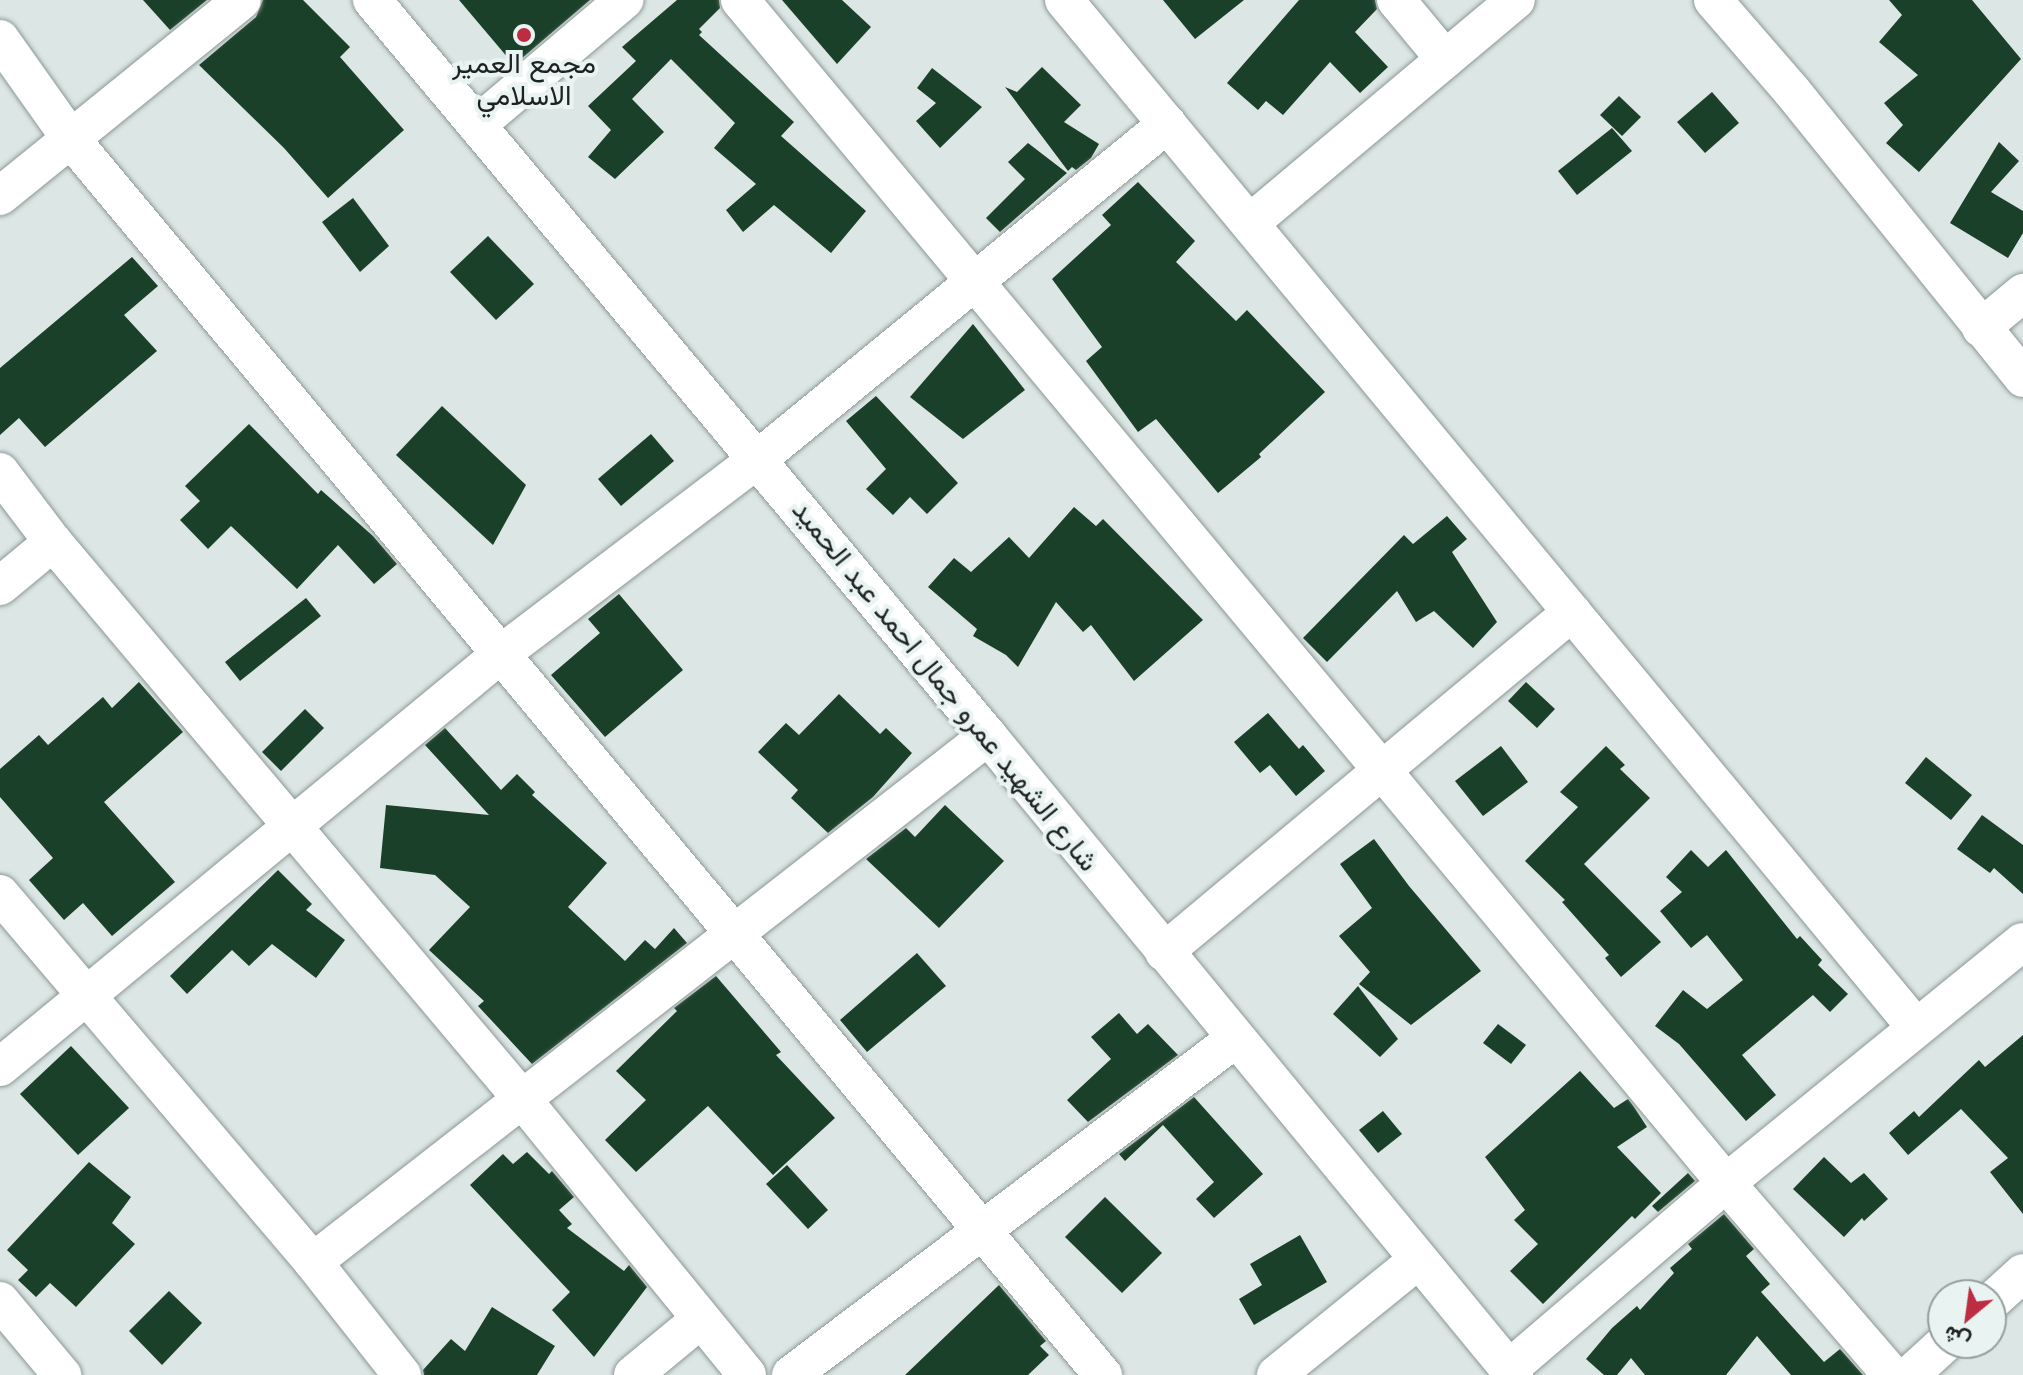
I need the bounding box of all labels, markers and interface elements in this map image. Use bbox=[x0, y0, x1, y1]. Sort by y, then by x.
marker: مجمع العمير الاسلامي bbox=[515, 26, 533, 44]
place label: مجمع العمير الاسلامي bbox=[452, 47, 596, 113]
street label: شارع الشهيد عمرو جمال احمد عبد الحميد bbox=[785, 494, 1105, 878]
north arrow bbox=[1927, 1279, 2007, 1359]
text: ش bbox=[1937, 1318, 1976, 1359]

